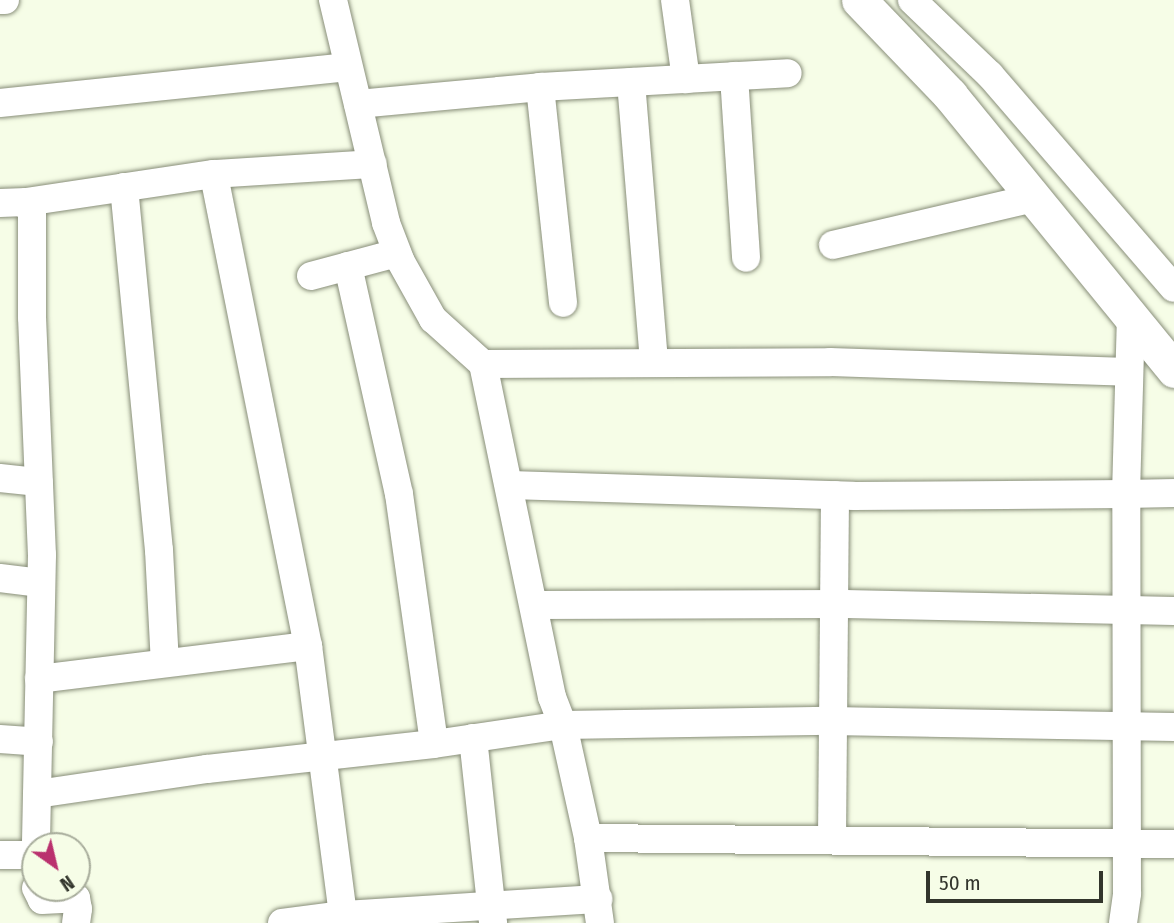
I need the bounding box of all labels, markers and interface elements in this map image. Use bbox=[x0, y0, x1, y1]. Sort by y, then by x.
north arrow bbox=[21, 832, 91, 902]
scale bar bbox=[929, 856, 1106, 900]
text: N bbox=[56, 870, 78, 896]
text: 50 m bbox=[939, 870, 981, 896]

